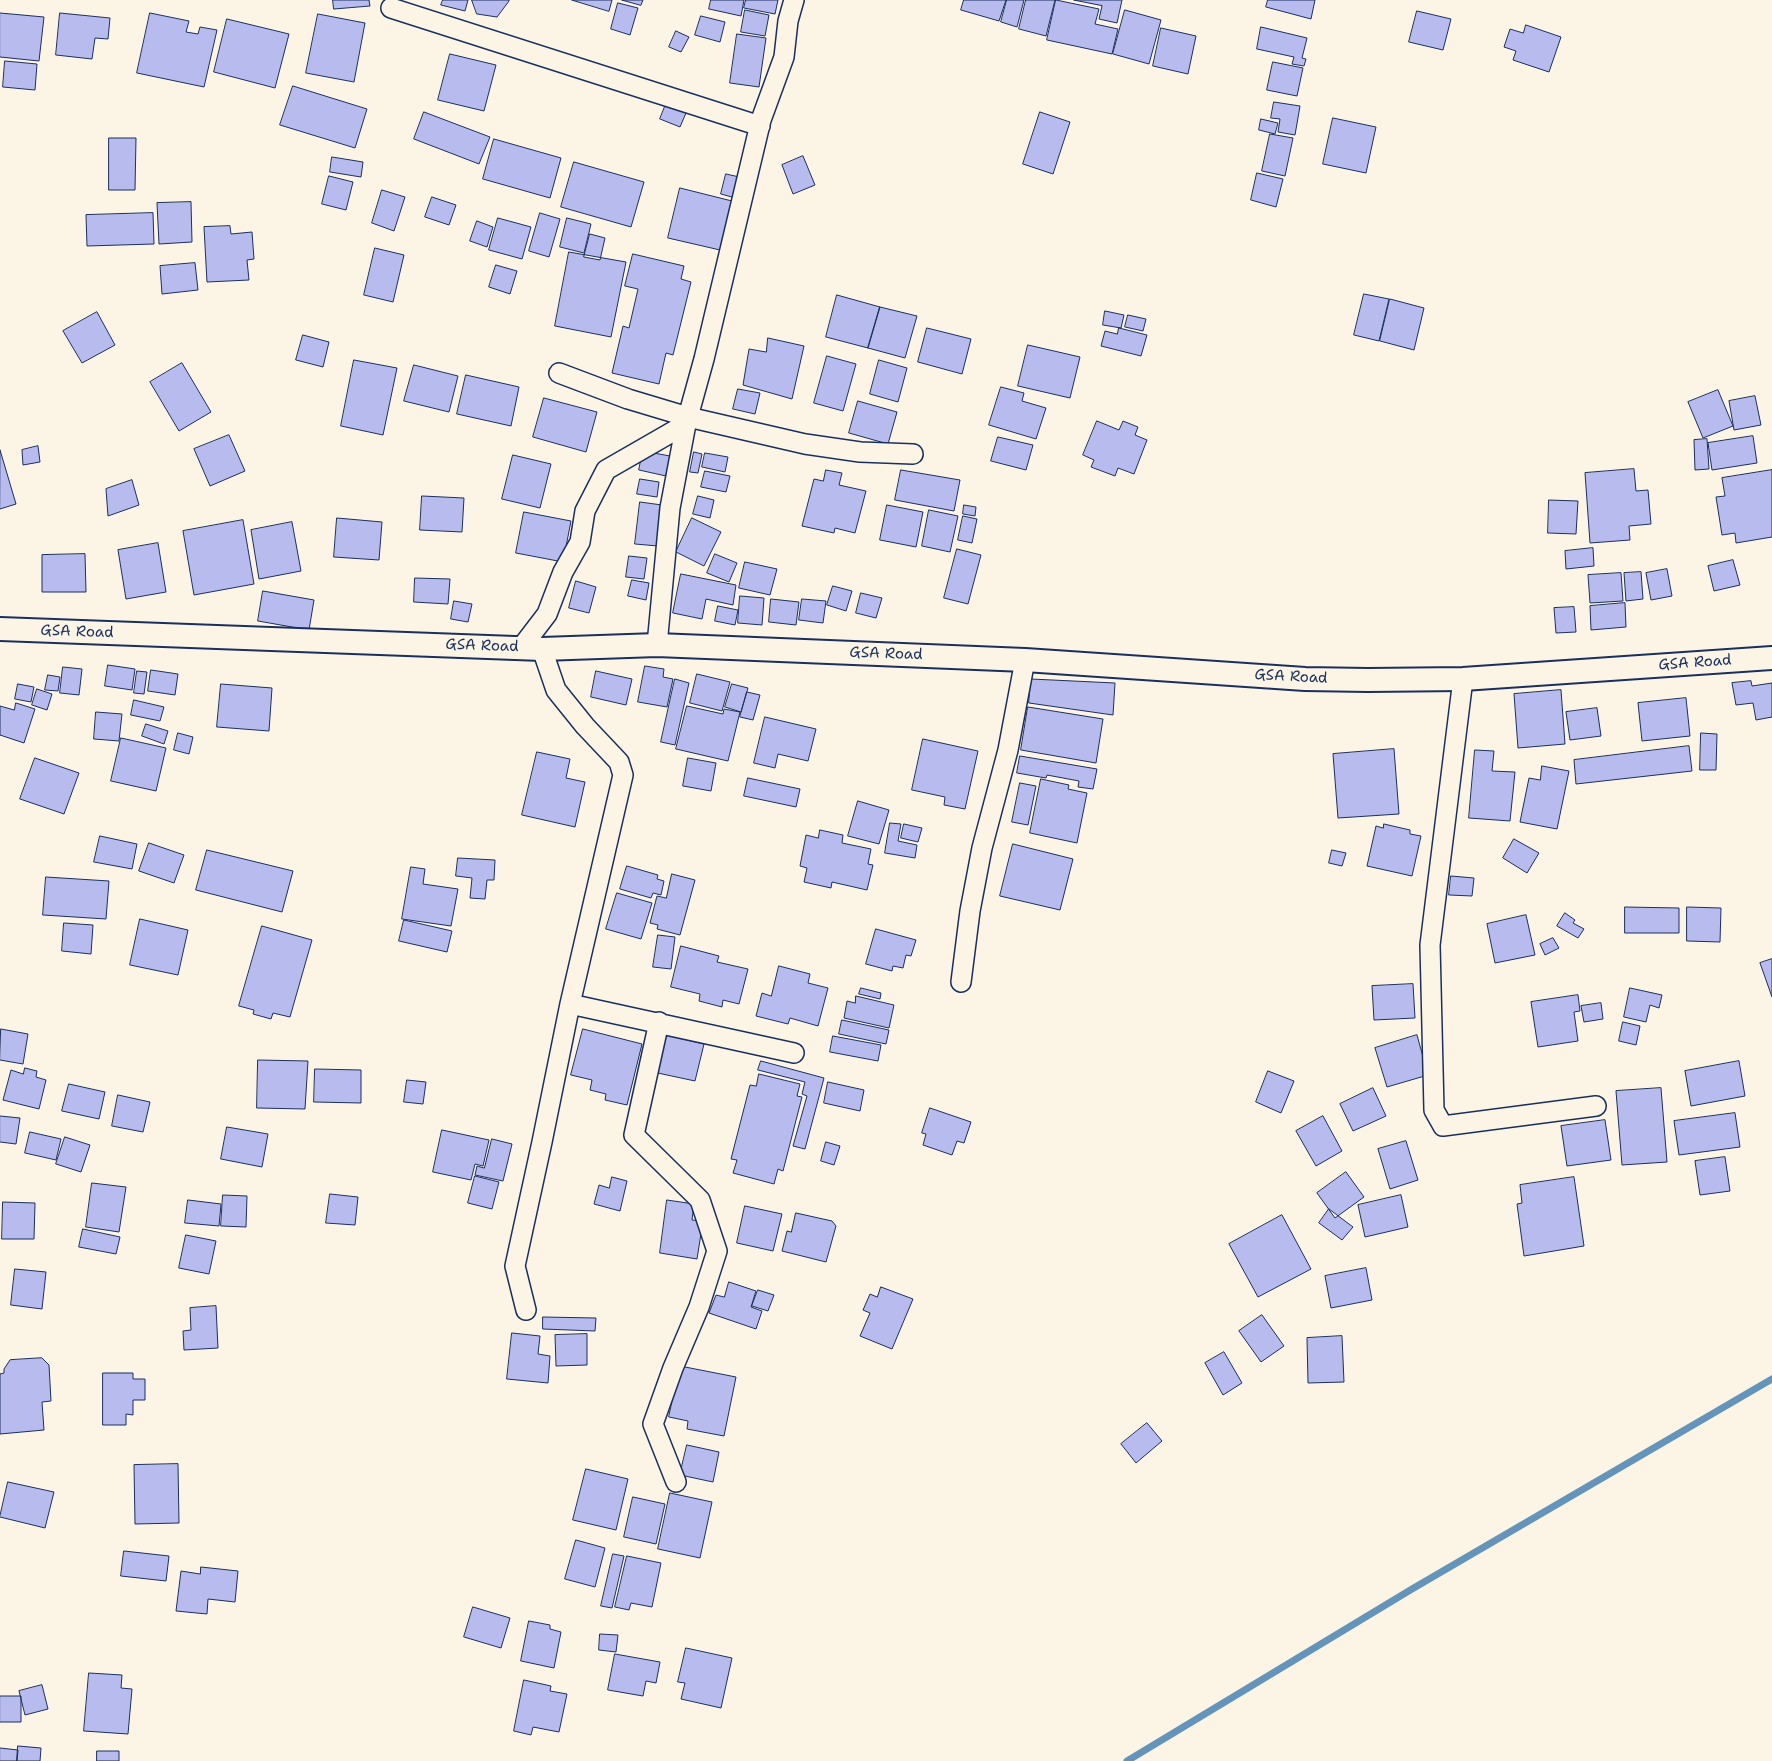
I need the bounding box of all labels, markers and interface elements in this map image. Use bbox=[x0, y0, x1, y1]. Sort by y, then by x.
street label: GSA Road bbox=[40, 622, 114, 642]
street label: GSA Road bbox=[445, 636, 519, 656]
street label: GSA Road bbox=[849, 644, 923, 664]
street label: GSA Road bbox=[1658, 651, 1732, 675]
street label: GSA Road bbox=[1254, 666, 1328, 688]

